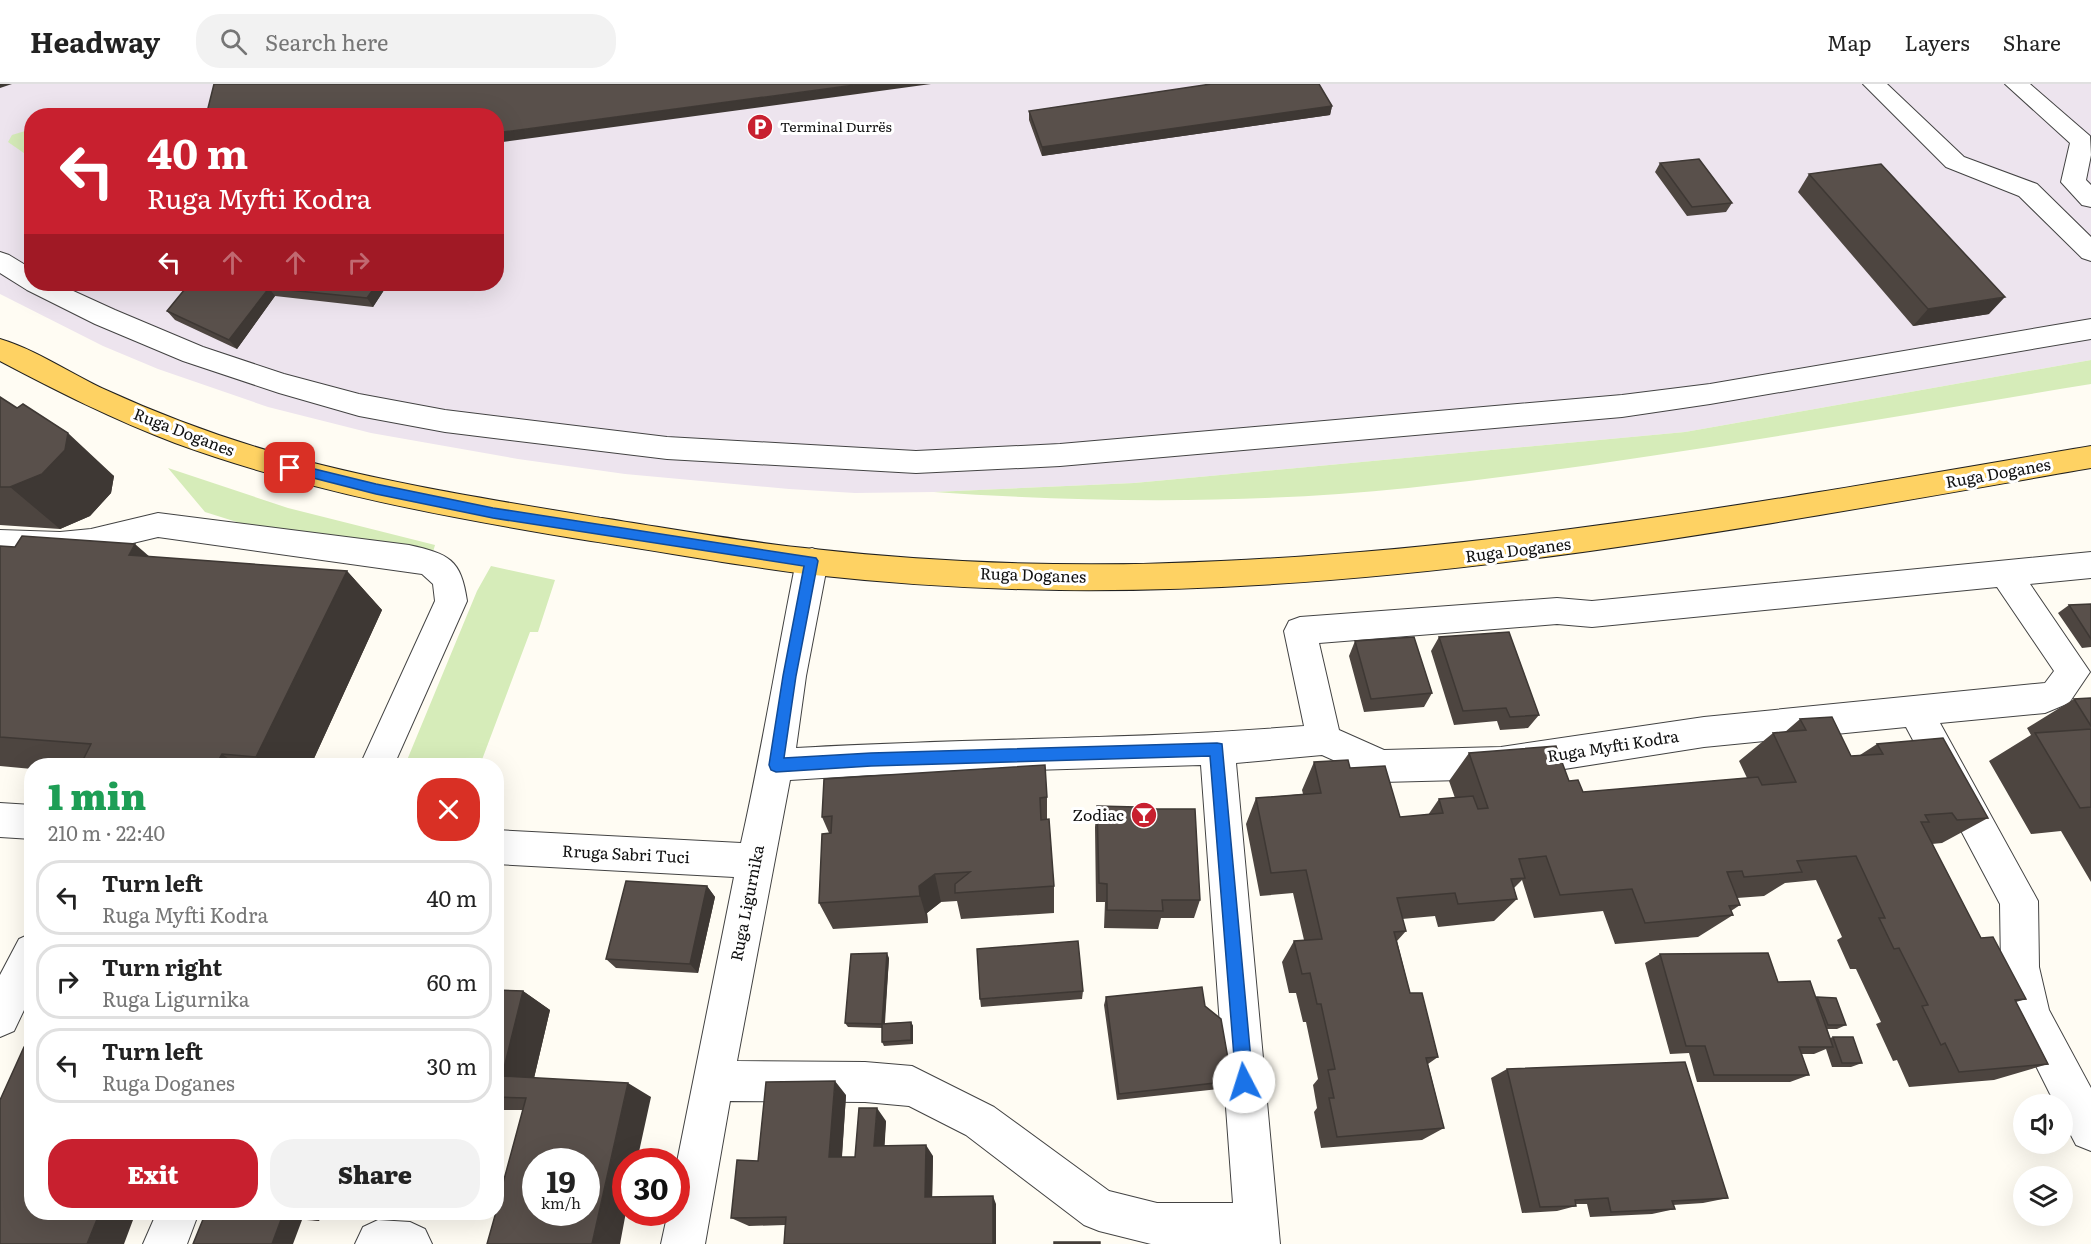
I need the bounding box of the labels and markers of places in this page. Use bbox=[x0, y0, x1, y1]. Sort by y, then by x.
parking icon: Terminal Durrës bbox=[745, 112, 775, 142]
place label: Terminal Durrës bbox=[780, 116, 892, 136]
pin bbox=[264, 442, 315, 493]
bar icon: Zodiac bbox=[1129, 800, 1159, 830]
place label: Zodiac bbox=[1072, 802, 1124, 826]

